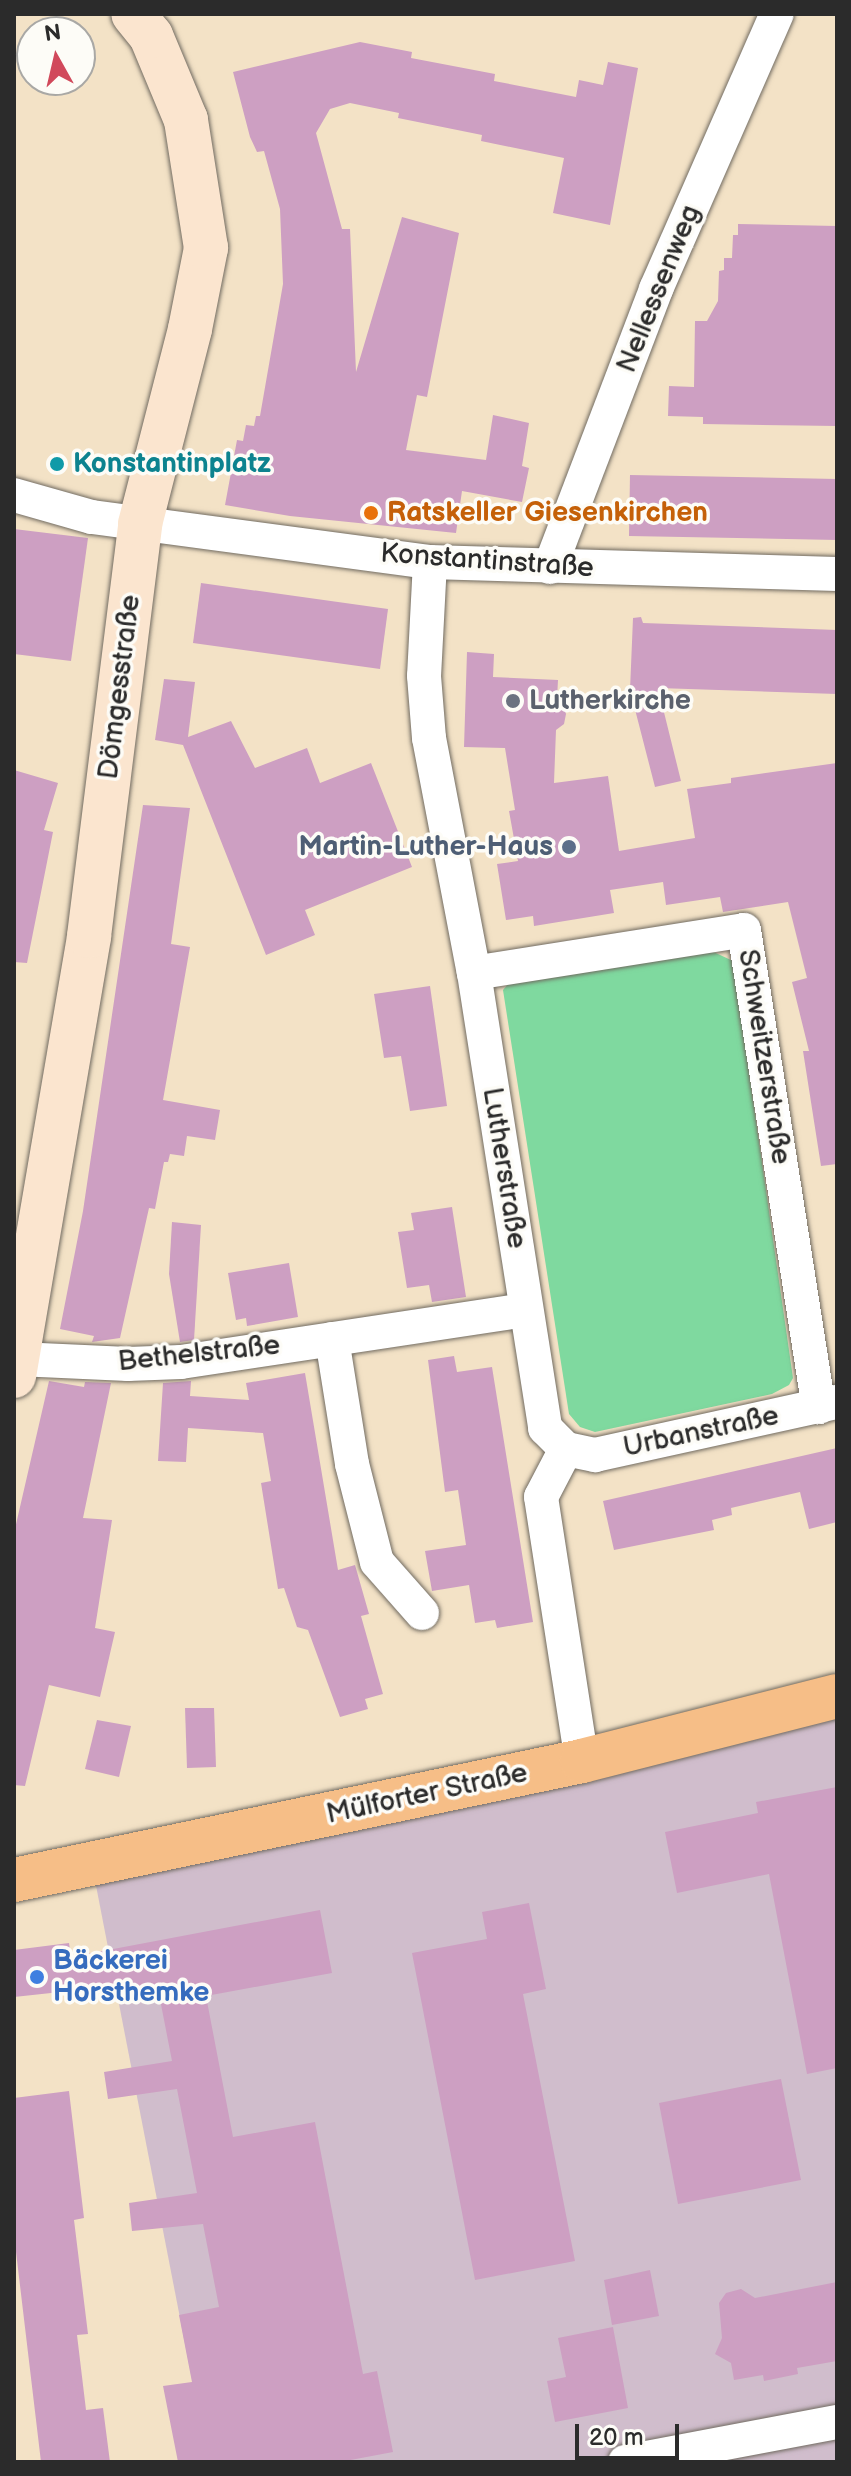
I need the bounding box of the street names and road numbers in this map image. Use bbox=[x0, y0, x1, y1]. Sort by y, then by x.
street label: Nellessenweg bbox=[610, 200, 708, 378]
street label: Konstantinstraße bbox=[379, 537, 595, 585]
street label: Dömgesstraße bbox=[92, 593, 148, 781]
street label: Schweitzerstraße bbox=[730, 947, 798, 1167]
street label: Lutherstraße bbox=[475, 1085, 533, 1251]
street label: Bethelstraße bbox=[116, 1329, 282, 1379]
street label: Urbanstraße bbox=[620, 1399, 782, 1465]
street label: Mülforter Straße bbox=[323, 1756, 531, 1832]

